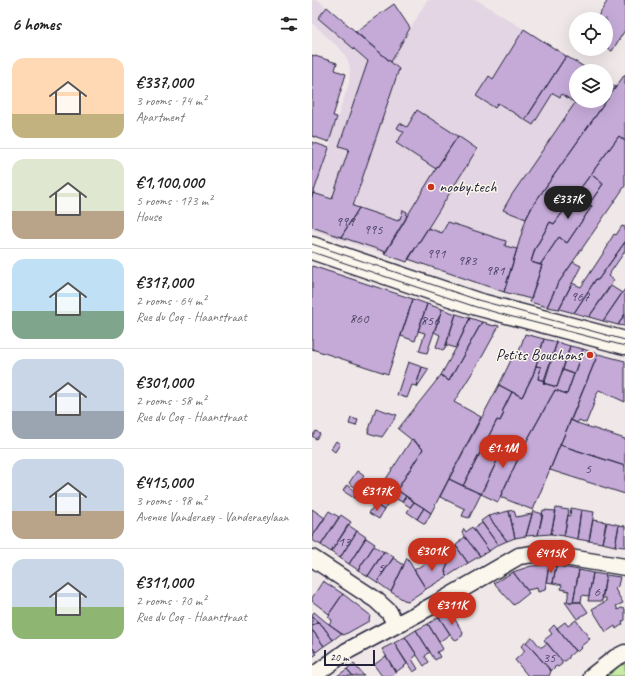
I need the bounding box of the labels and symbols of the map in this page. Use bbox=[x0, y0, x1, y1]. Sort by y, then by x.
place label: nooby.tech bbox=[439, 177, 497, 197]
marker: nooby.tech bbox=[426, 182, 436, 192]
pin: €337K bbox=[540, 186, 596, 220]
house number: 999 bbox=[336, 213, 356, 230]
house number: 995 bbox=[364, 221, 383, 238]
house number: 991 bbox=[427, 245, 446, 262]
house number: 983 bbox=[458, 252, 478, 269]
house number: 981 bbox=[486, 262, 505, 279]
house number: 967 bbox=[571, 288, 590, 305]
house number: 860 bbox=[350, 310, 370, 327]
house number: 856 bbox=[421, 312, 440, 329]
place label: Petits Bouchons bbox=[496, 345, 584, 365]
marker: Petits Bouchons bbox=[585, 350, 595, 360]
pin: €1.1M bbox=[475, 435, 531, 469]
house number: 5 bbox=[585, 460, 592, 477]
pin: €317K bbox=[349, 478, 405, 512]
house number: 13 bbox=[338, 533, 352, 550]
pin: €301K bbox=[404, 538, 460, 572]
pin: €415K bbox=[523, 540, 579, 574]
house number: 5 bbox=[378, 559, 385, 576]
house number: 6 bbox=[594, 583, 601, 600]
pin: €311K bbox=[424, 592, 480, 626]
scale bar bbox=[324, 648, 375, 667]
house number: 35 bbox=[543, 649, 556, 666]

